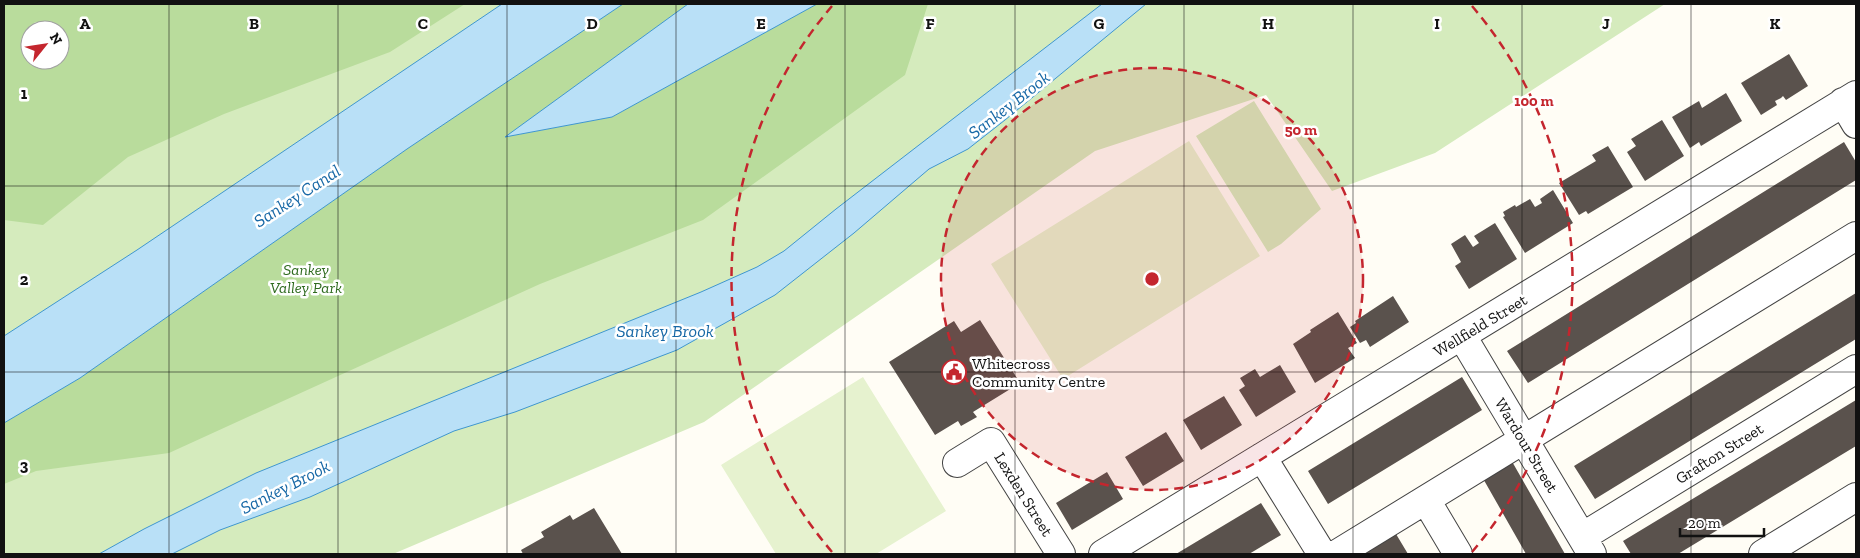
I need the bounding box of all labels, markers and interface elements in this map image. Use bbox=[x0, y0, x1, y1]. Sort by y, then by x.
text: A bbox=[80, 14, 91, 33]
text: B bbox=[249, 14, 259, 33]
text: C bbox=[418, 14, 428, 33]
text: D bbox=[586, 14, 598, 33]
text: E bbox=[756, 14, 766, 33]
text: F bbox=[925, 14, 935, 33]
text: G bbox=[1094, 14, 1105, 33]
text: H bbox=[1262, 14, 1274, 33]
text: I bbox=[1434, 14, 1440, 33]
text: J bbox=[1602, 14, 1610, 33]
text: K bbox=[1770, 14, 1781, 33]
north arrow bbox=[20, 20, 70, 70]
text: N bbox=[46, 30, 66, 48]
water label: Sankey Brook bbox=[964, 66, 1054, 144]
text: 1 bbox=[21, 84, 28, 103]
text: 100 m bbox=[1514, 92, 1554, 110]
text: 50 m bbox=[1285, 121, 1317, 139]
water label: Sankey Canal bbox=[249, 160, 345, 232]
park label: Sankey Valley Park bbox=[270, 260, 342, 297]
text: 2 bbox=[20, 270, 29, 289]
centre of rings bbox=[1143, 270, 1161, 288]
street label: Wellfield Street bbox=[1430, 290, 1531, 361]
water label: Sankey Brook bbox=[616, 320, 714, 342]
place label: Whitecross Community Centre bbox=[972, 354, 1105, 391]
public building icon: Whitecross Community Centre bbox=[941, 359, 967, 385]
street label: Wardour Street bbox=[1491, 395, 1562, 496]
street label: Grafton Street bbox=[1672, 419, 1767, 488]
street label: Lexden Street bbox=[990, 449, 1057, 540]
water label: Sankey Brook bbox=[236, 455, 334, 519]
text: 3 bbox=[20, 456, 29, 475]
scale bar bbox=[1680, 506, 1764, 538]
text: 20 m bbox=[1688, 514, 1721, 532]

